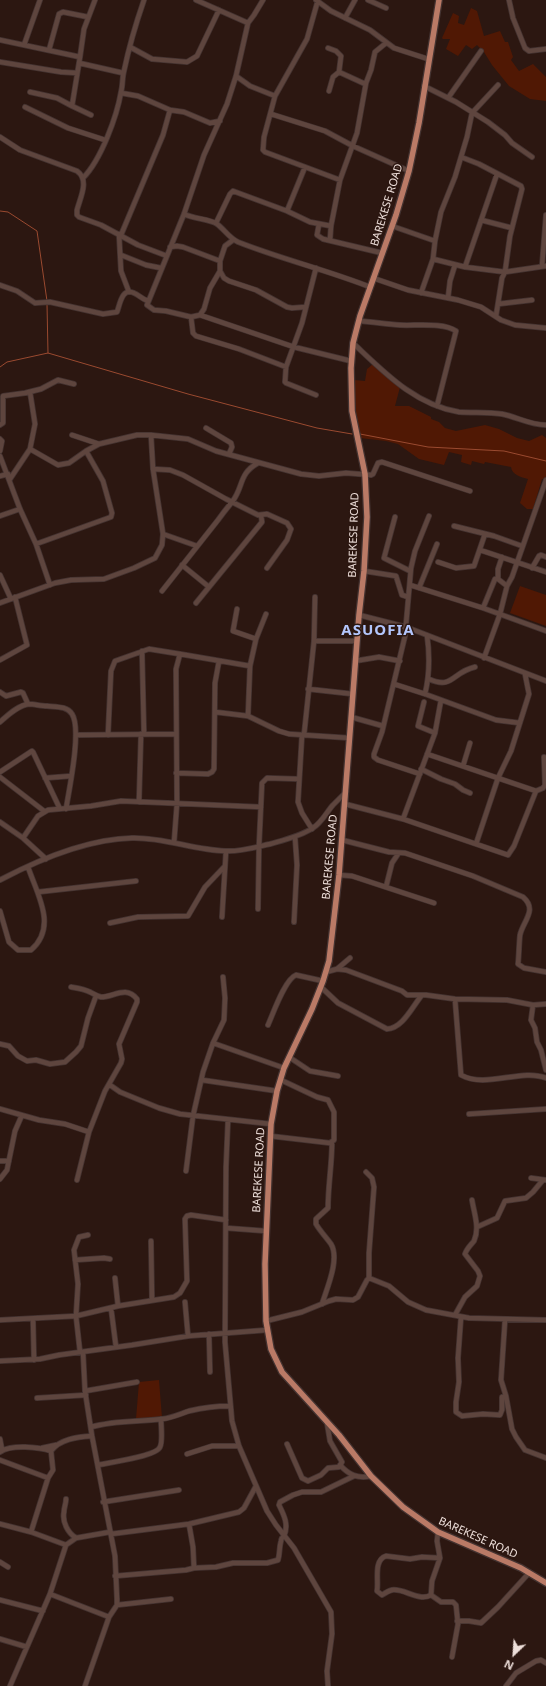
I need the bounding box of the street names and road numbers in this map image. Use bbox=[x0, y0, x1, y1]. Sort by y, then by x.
street label: BAREKESE ROAD bbox=[368, 162, 406, 248]
street label: BAREKESE ROAD bbox=[346, 492, 362, 578]
street label: BAREKESE ROAD bbox=[320, 814, 340, 900]
street label: BAREKESE ROAD bbox=[250, 1127, 268, 1213]
street label: BAREKESE ROAD bbox=[436, 1515, 520, 1561]

